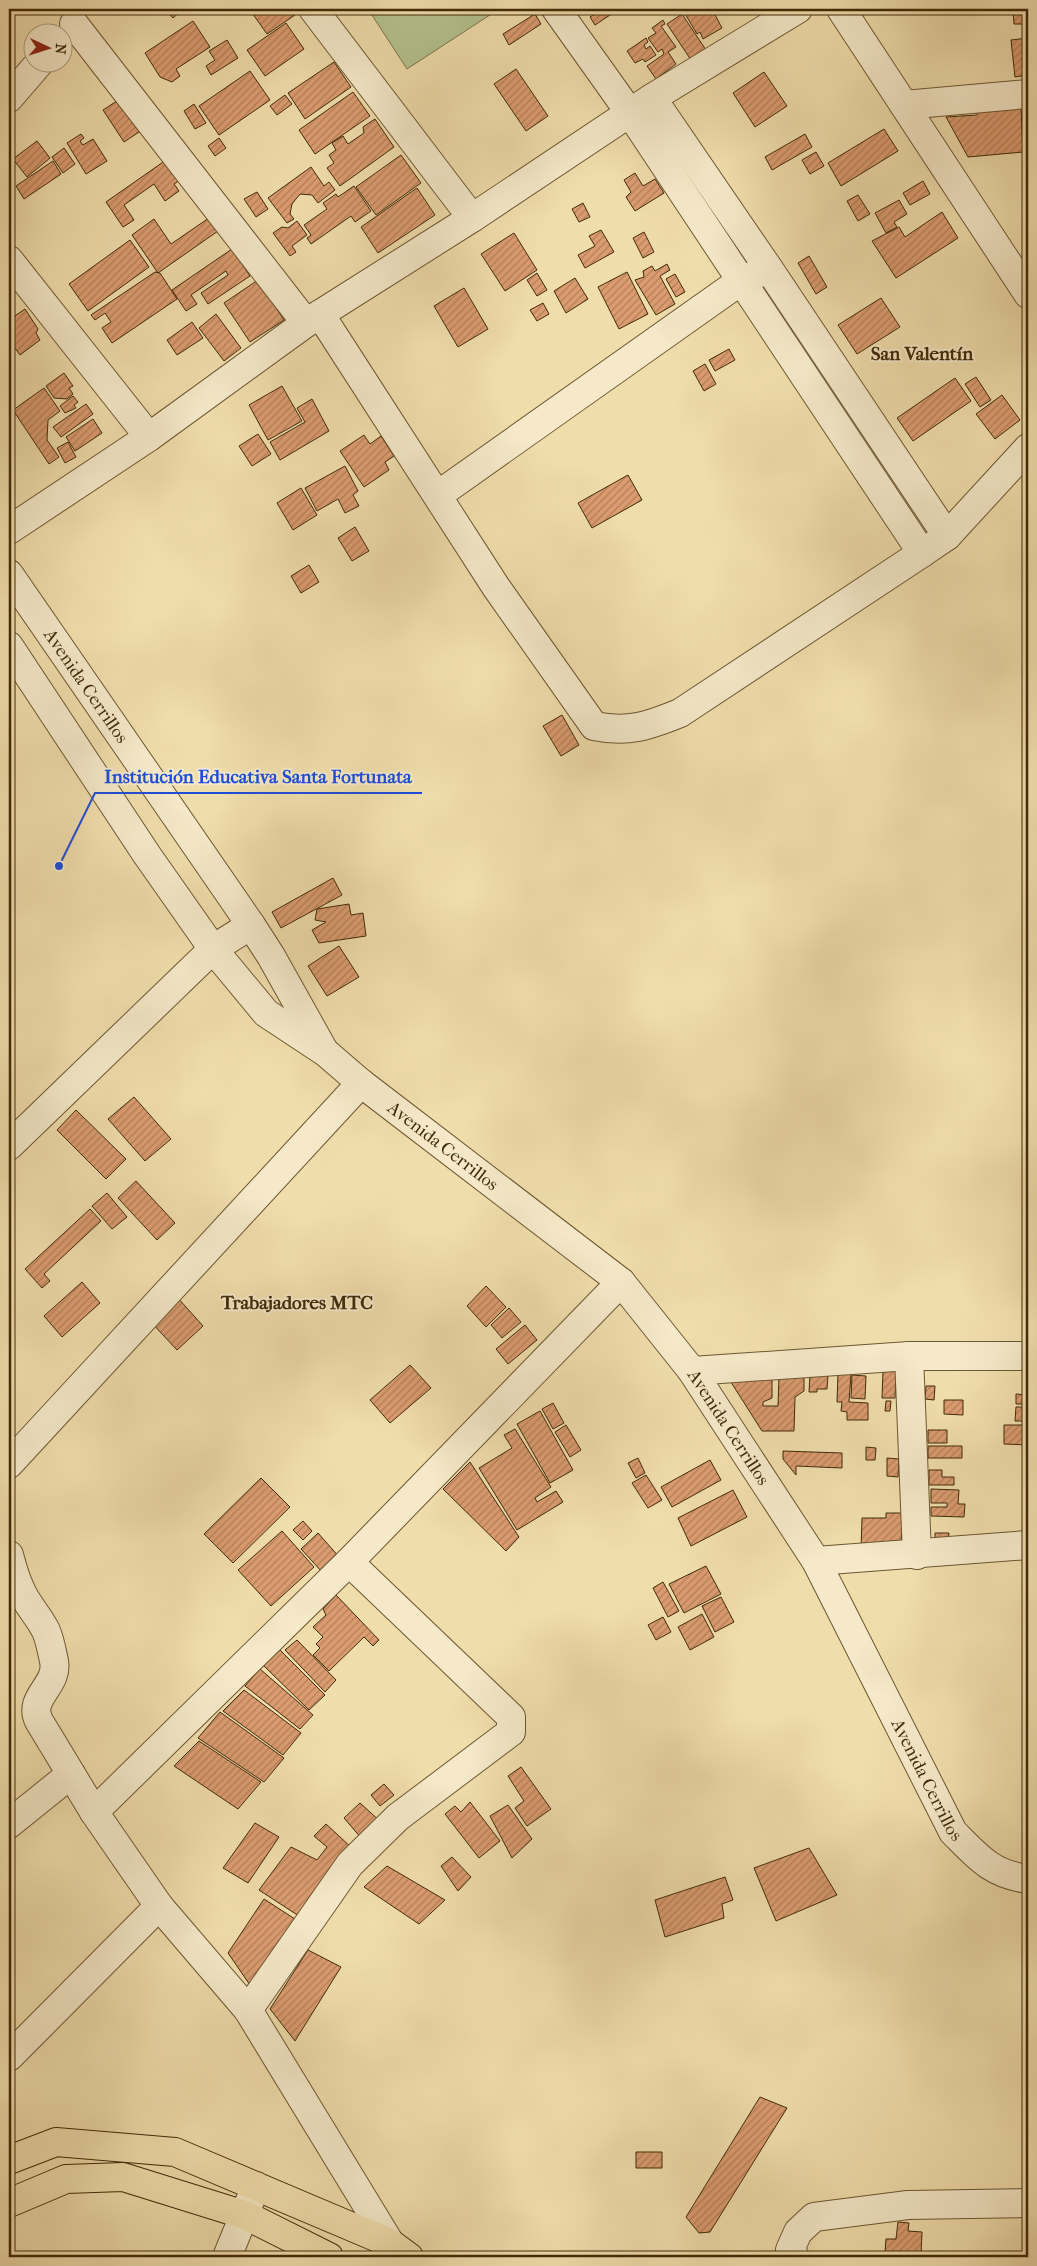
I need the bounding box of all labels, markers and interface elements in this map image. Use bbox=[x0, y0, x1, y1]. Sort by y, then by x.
north arrow bbox=[22, 22, 72, 72]
text: N bbox=[52, 43, 69, 55]
district label: San Valentín bbox=[871, 343, 974, 365]
street label: Avenida Cerrillos bbox=[39, 624, 133, 747]
callout: Institución Educativa Santa Fortunata bbox=[95, 759, 422, 793]
text: Institución Educativa Santa Fortunata bbox=[104, 766, 413, 788]
street label: Avenida Cerrillos bbox=[383, 1096, 503, 1195]
district label: Trabajadores MTC bbox=[220, 1292, 373, 1314]
street label: Avenida Cerrillos bbox=[683, 1365, 774, 1489]
street label: Avenida Cerrillos bbox=[887, 1715, 967, 1846]

